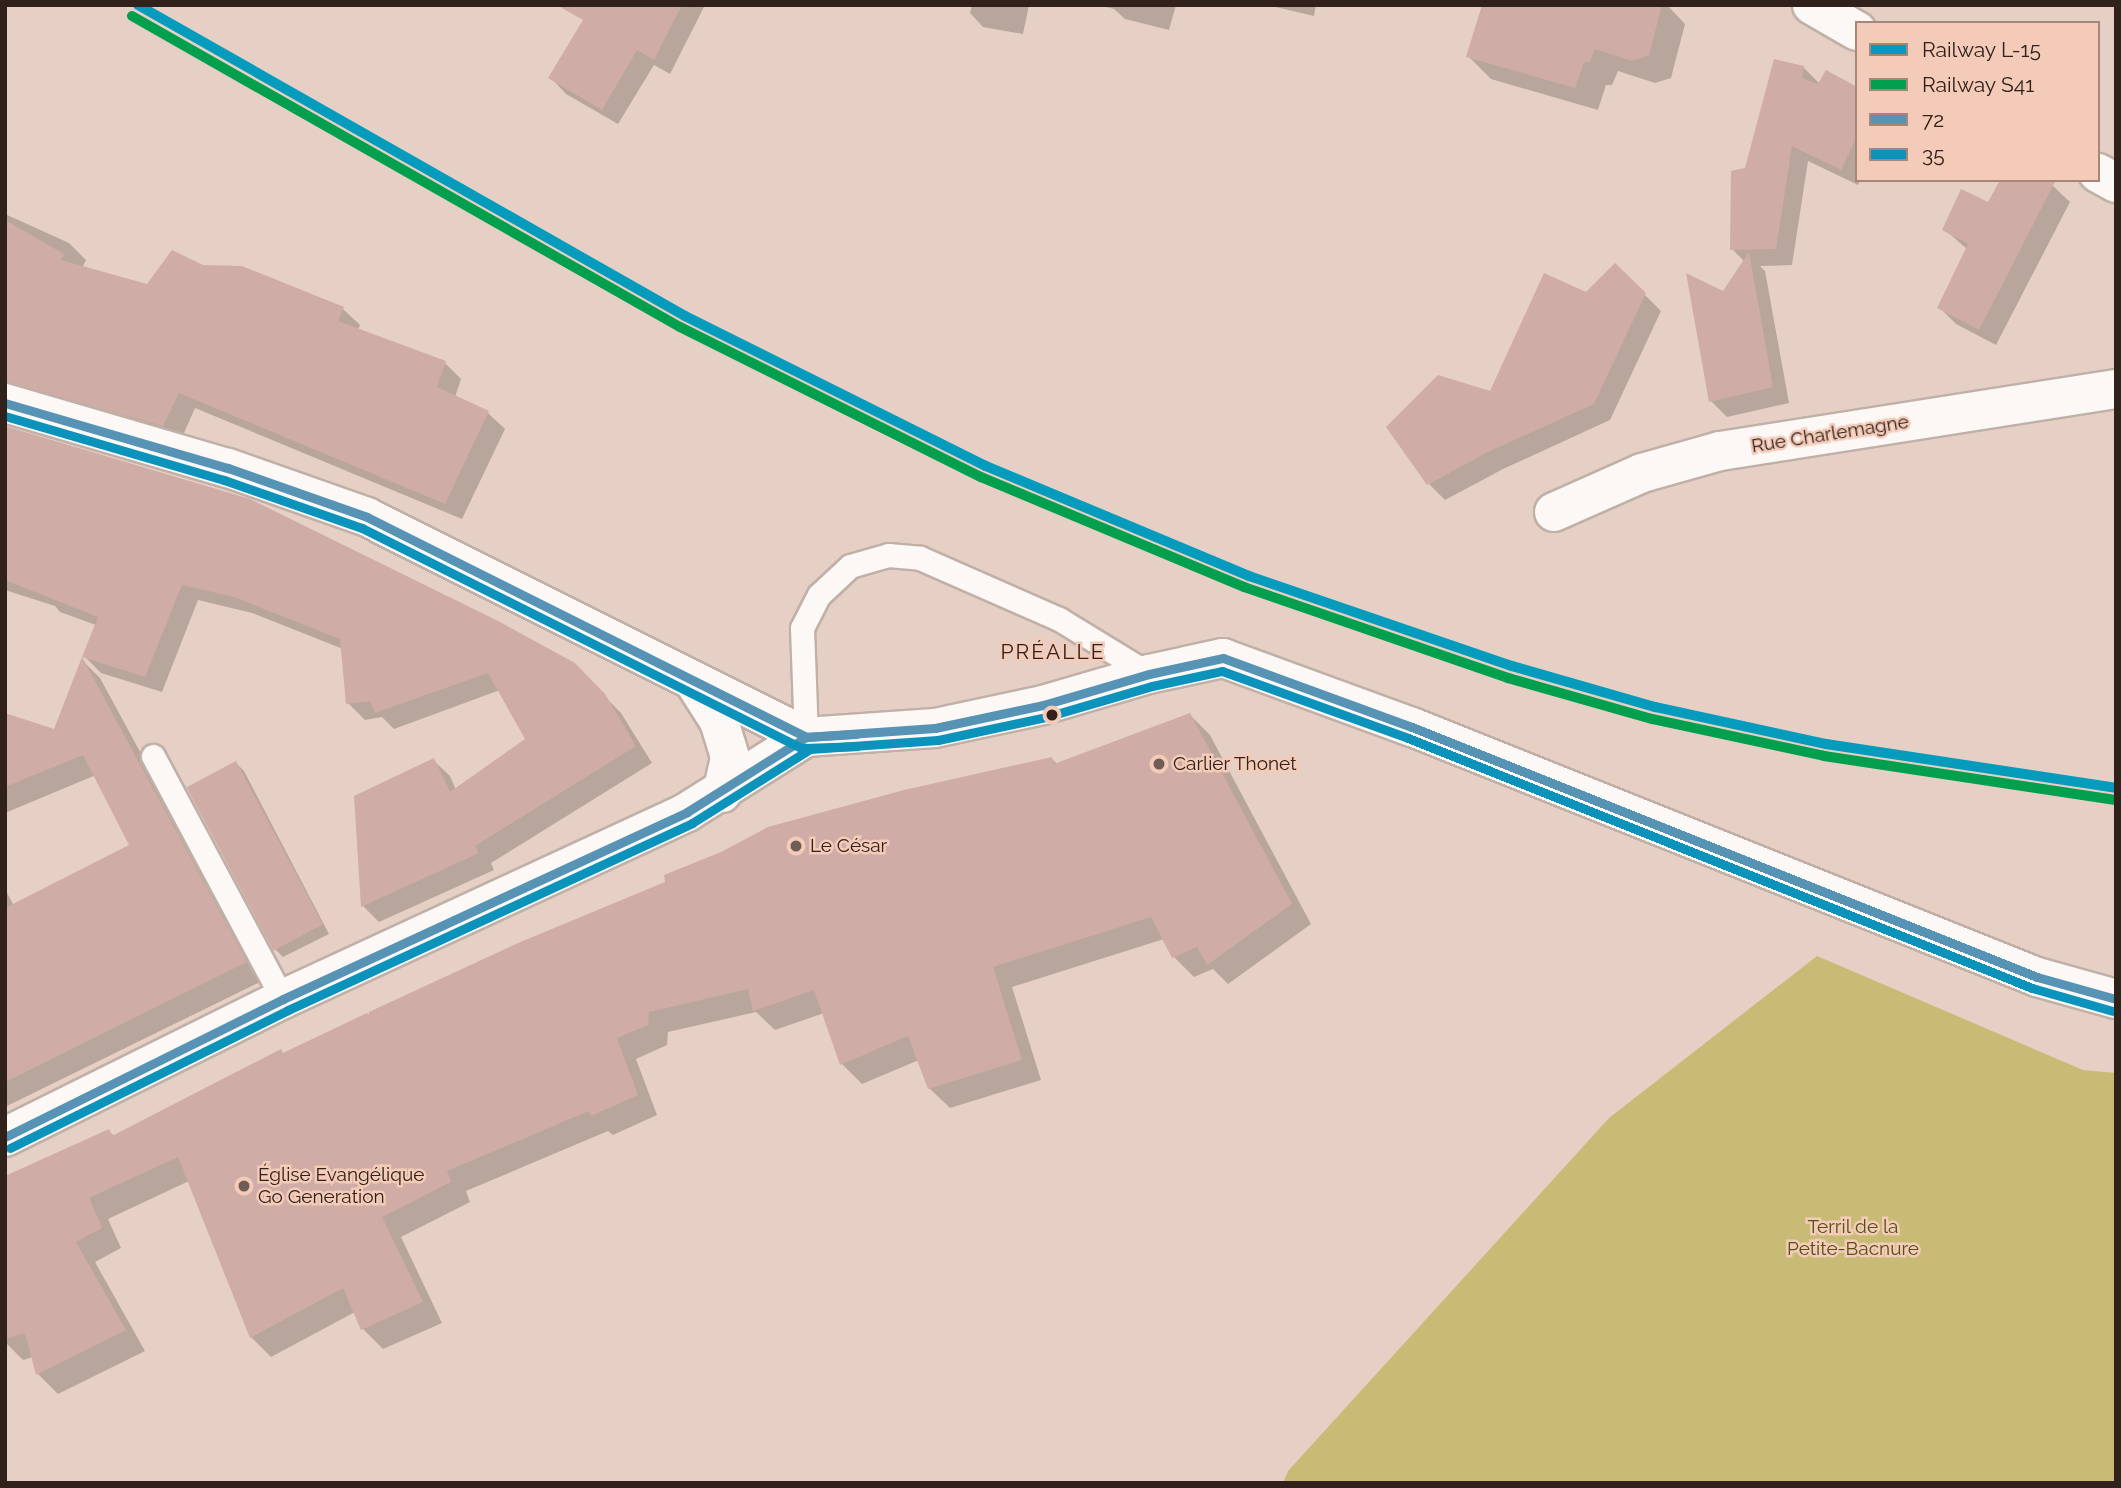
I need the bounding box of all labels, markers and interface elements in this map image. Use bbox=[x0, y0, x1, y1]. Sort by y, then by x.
legend bbox=[1855, 21, 2100, 182]
text: Railway L-15 bbox=[1922, 37, 2041, 62]
text: Railway S41 bbox=[1922, 72, 2034, 97]
text: 72 bbox=[1922, 107, 1944, 132]
text: 35 bbox=[1922, 142, 1945, 167]
street label: Rue Charlemagne bbox=[1750, 410, 1910, 458]
district label: PRÉALLE bbox=[1001, 639, 1105, 665]
unlabelled marker bbox=[1045, 708, 1059, 722]
place label: Carlier Thonet bbox=[1173, 753, 1298, 775]
marker: Carlier Thonet bbox=[1151, 756, 1167, 772]
place label: Le César bbox=[810, 835, 887, 857]
marker: Le César bbox=[788, 838, 804, 854]
place label: Église Evangélique Go Generation bbox=[258, 1164, 424, 1208]
marker: Église Evangélique Go Generation bbox=[236, 1178, 252, 1194]
park label: Terril de la Petite-Bacnure bbox=[1787, 1216, 1919, 1260]

